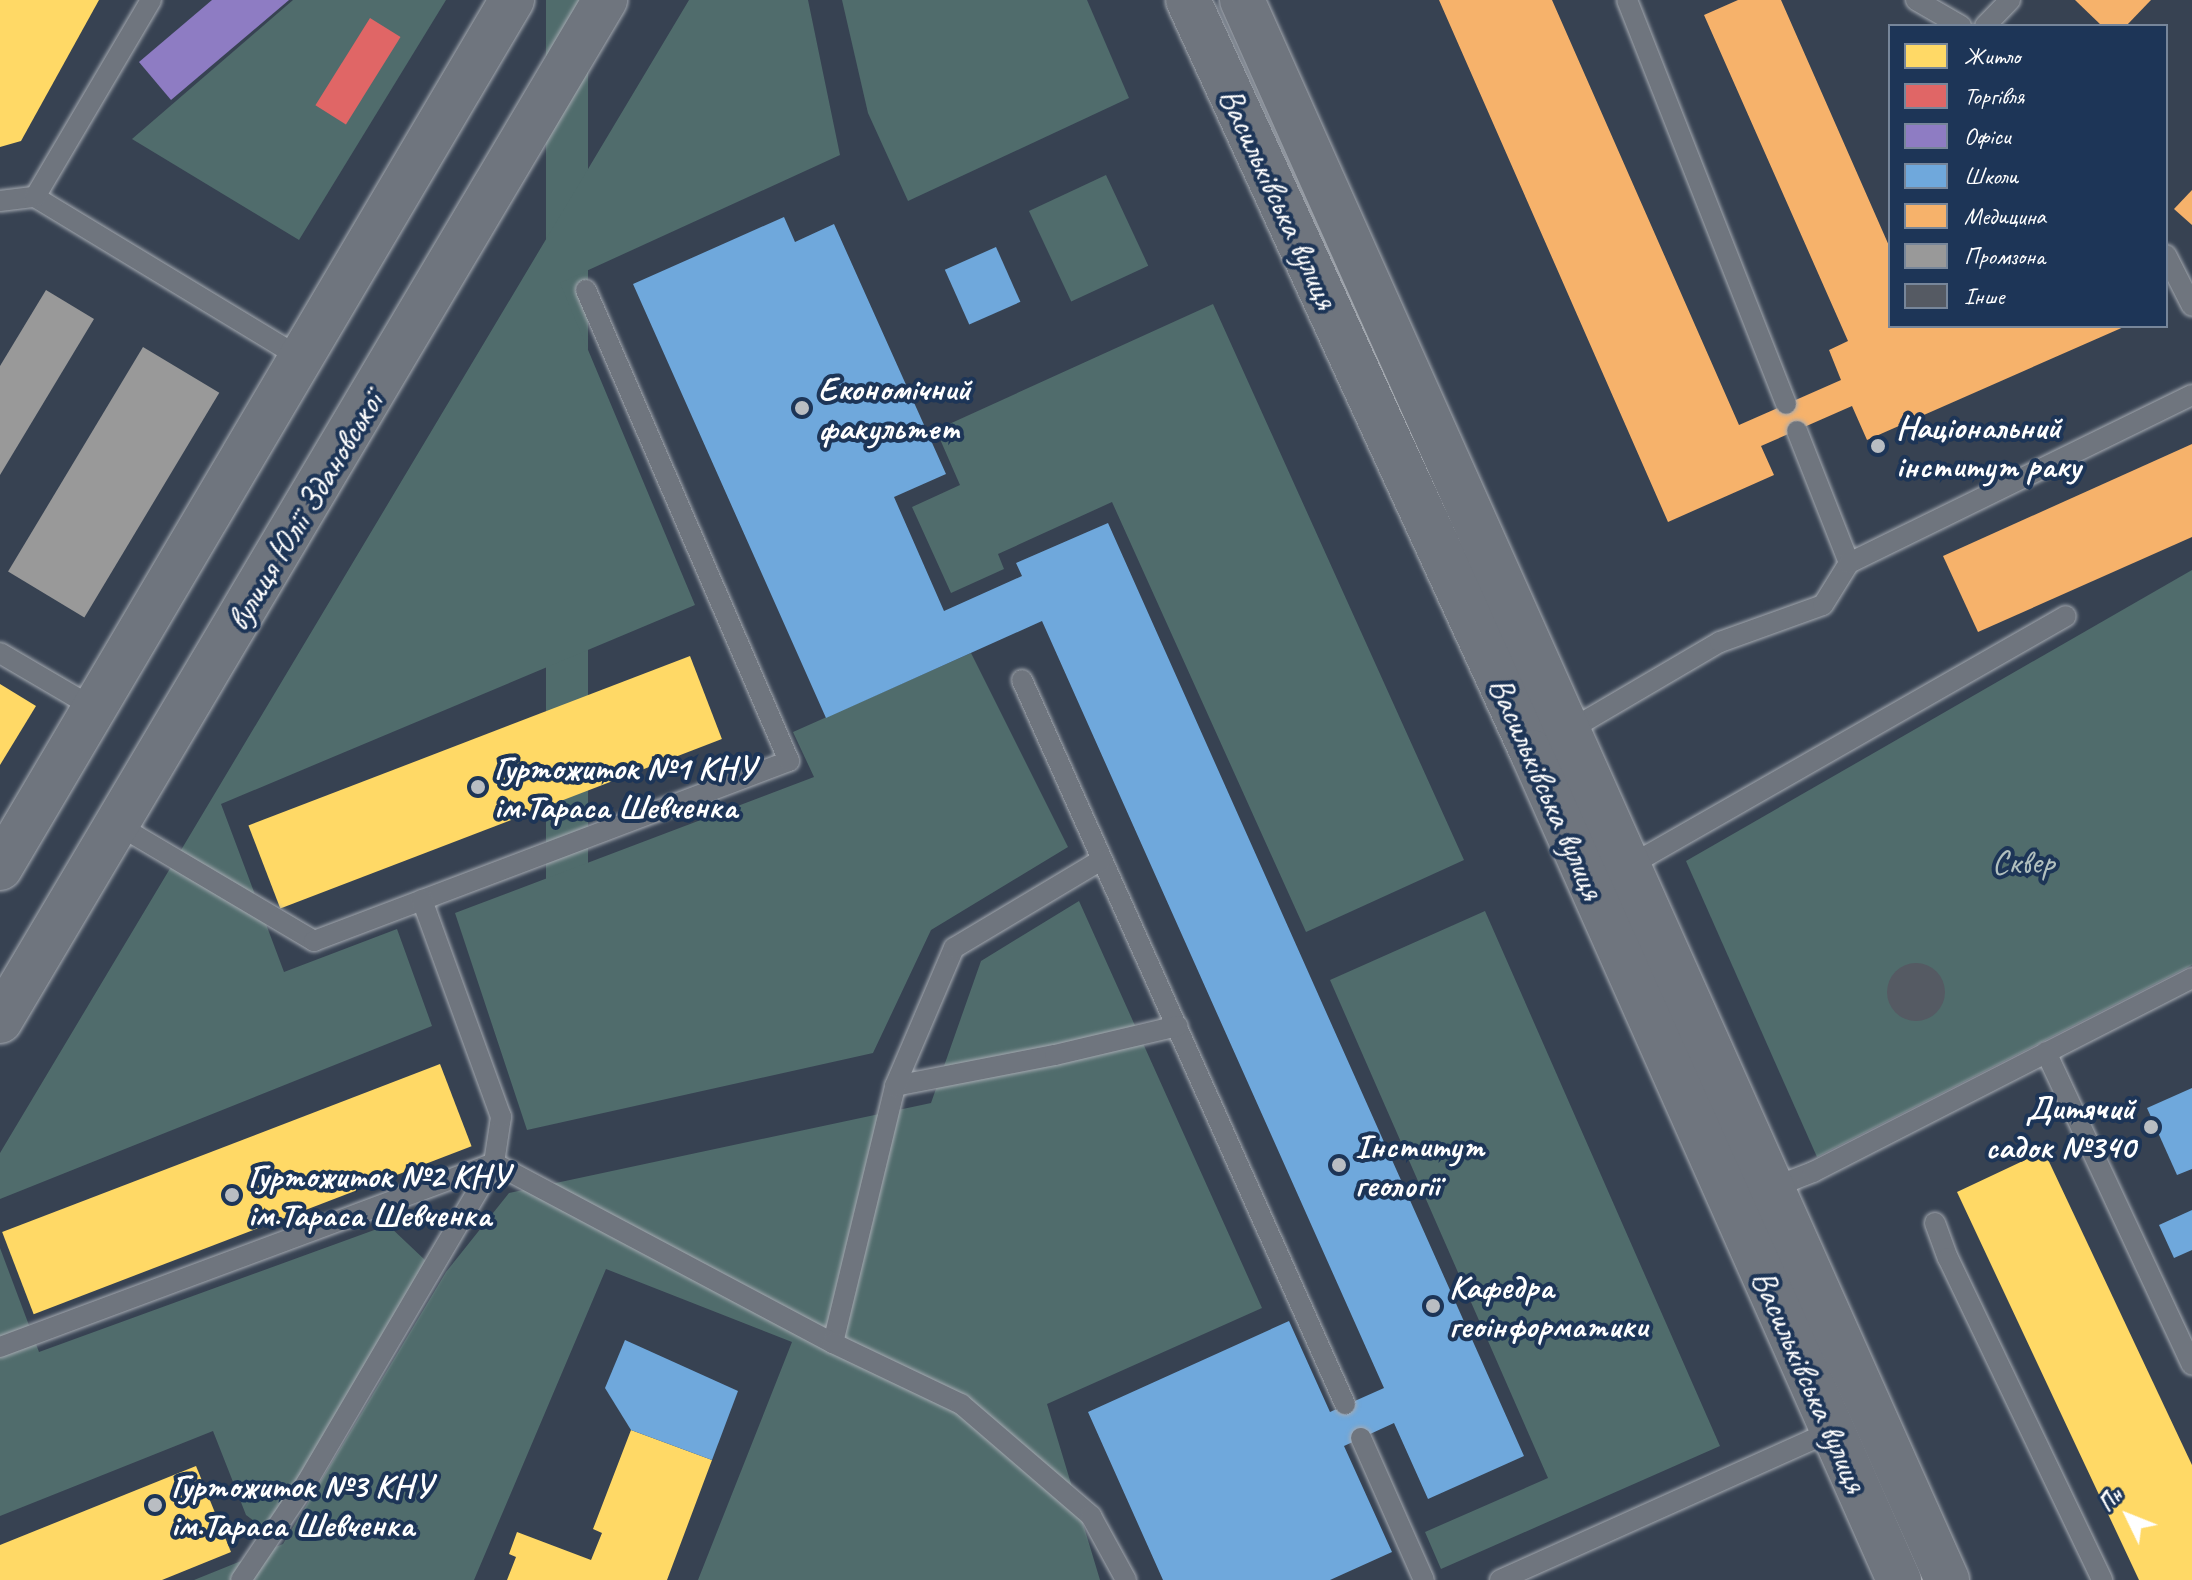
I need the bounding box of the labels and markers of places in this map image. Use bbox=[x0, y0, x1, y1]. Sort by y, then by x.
place label: Економічний факультет bbox=[818, 368, 971, 448]
marker: Економічний факультет bbox=[793, 399, 811, 417]
place label: Національний інститут раку bbox=[1896, 406, 2081, 486]
marker: Національний інститут раку bbox=[1867, 435, 1889, 457]
place label: Гуртожиток №1 КНУ ім.Тараса Шевченка bbox=[494, 747, 755, 826]
marker: Гуртожиток №1 КНУ ім.Тараса Шевченка bbox=[469, 778, 487, 796]
place label: Дитячий садок №340 bbox=[1985, 1087, 2135, 1166]
marker: Дитячий садок №340 bbox=[2142, 1118, 2160, 1136]
place label: Інститут геології bbox=[1355, 1125, 1484, 1204]
place label: Гуртожиток №2 КНУ ім.Тараса Шевченка bbox=[248, 1155, 509, 1234]
marker: Інститут геології bbox=[1330, 1156, 1348, 1174]
marker: Гуртожиток №2 КНУ ім.Тараса Шевченка bbox=[223, 1186, 241, 1204]
place label: Кафедра геоінформатики bbox=[1449, 1266, 1647, 1346]
marker: Кафедра геоінформатики bbox=[1424, 1297, 1442, 1315]
place label: Гуртожиток №3 КНУ ім.Тараса Шевченка bbox=[171, 1465, 432, 1544]
marker: Гуртожиток №3 КНУ ім.Тараса Шевченка bbox=[146, 1496, 164, 1514]

